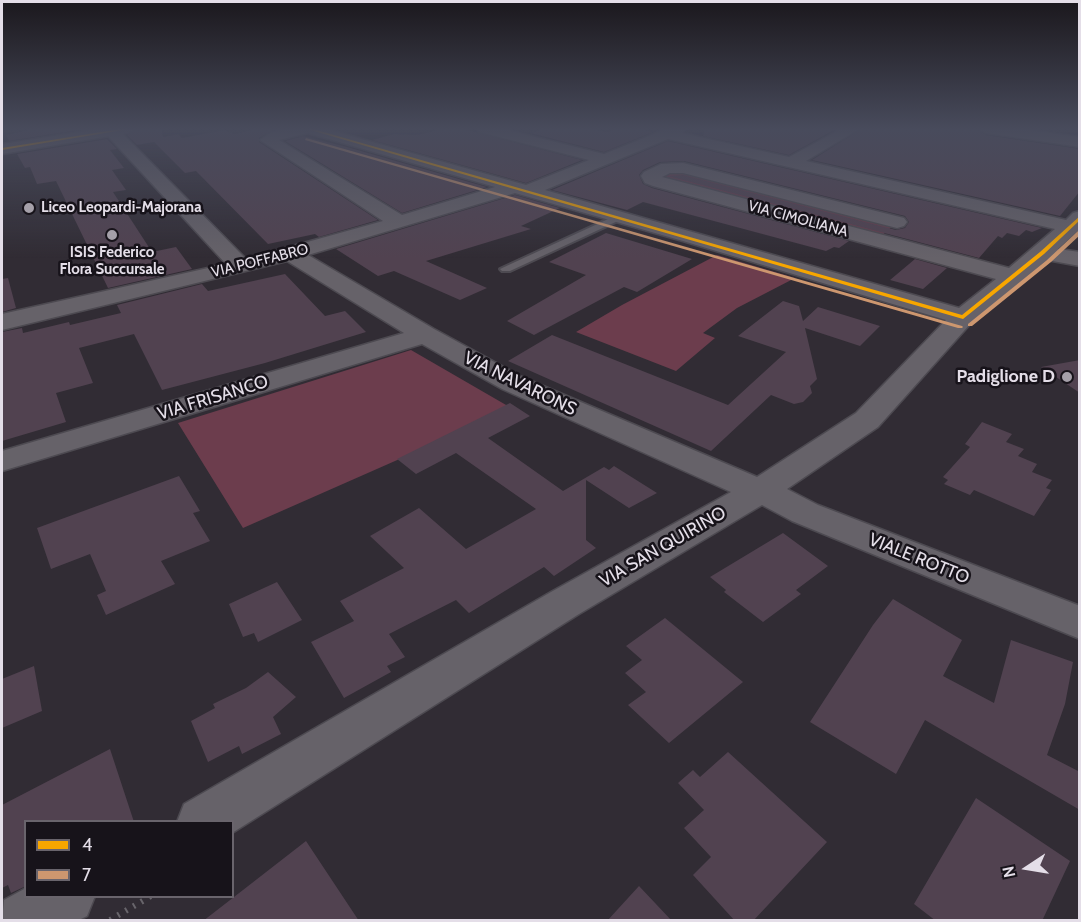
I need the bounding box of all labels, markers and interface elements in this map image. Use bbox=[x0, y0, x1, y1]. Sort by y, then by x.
street label: VIA CIMOLIANA bbox=[746, 197, 850, 241]
place label: Liceo Leopardi-Majorana bbox=[41, 199, 202, 217]
marker: Liceo Leopardi-Majorana bbox=[22, 201, 36, 215]
marker: ISIS Federico Flora Succursale bbox=[105, 228, 119, 242]
street label: VIA POFFABRO bbox=[210, 240, 310, 282]
place label: ISIS Federico Flora Succursale bbox=[59, 244, 165, 279]
street label: VIA NAVARONS bbox=[460, 347, 580, 421]
place label: Padiglione D bbox=[956, 366, 1055, 388]
marker: Padiglione D bbox=[1060, 370, 1074, 384]
street label: VIA FRISANCO bbox=[155, 371, 271, 425]
street label: VIA SAN QUIRINO bbox=[596, 502, 730, 592]
street label: VIALE ROTTO bbox=[866, 529, 972, 589]
legend bbox=[24, 820, 234, 898]
text: 4 bbox=[82, 834, 92, 856]
north arrow bbox=[997, 838, 1057, 898]
text: 7 bbox=[82, 864, 91, 886]
text: N bbox=[998, 864, 1019, 879]

